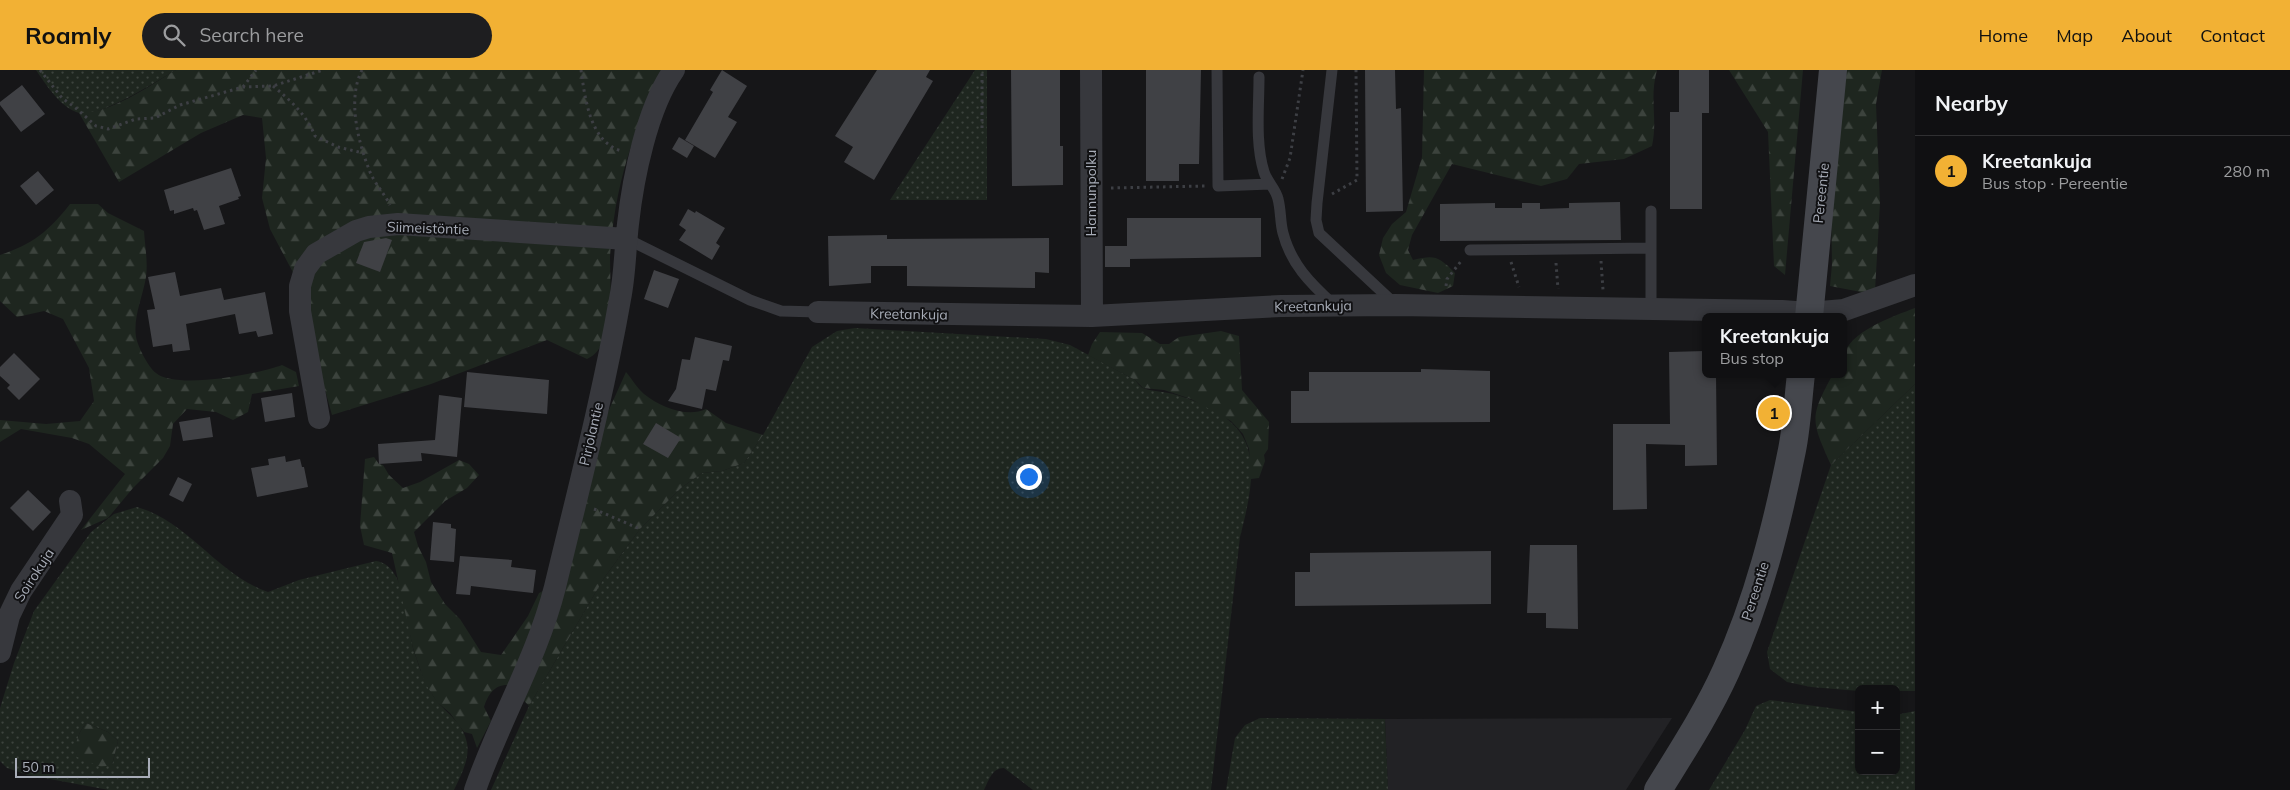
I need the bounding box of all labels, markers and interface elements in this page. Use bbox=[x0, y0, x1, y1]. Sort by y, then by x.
search box bbox=[142, 13, 492, 58]
text: Roamly bbox=[25, 20, 112, 50]
icon: search bbox=[160, 21, 188, 49]
text: Search here bbox=[200, 23, 304, 47]
text: Home bbox=[1978, 24, 2028, 47]
text: Map bbox=[2056, 24, 2093, 47]
text: About bbox=[2121, 24, 2172, 47]
text: Contact bbox=[2200, 24, 2265, 47]
text: Nearby bbox=[1935, 90, 2008, 116]
text: Kreetankuja bbox=[1982, 149, 2092, 173]
street label: Hannunpolku bbox=[1082, 150, 1100, 236]
text: 1 bbox=[1946, 161, 1956, 181]
text: 280 m bbox=[2223, 161, 2270, 181]
street label: Pereentie bbox=[1809, 162, 1833, 224]
text: Bus stop · Pereentie bbox=[1982, 173, 2128, 193]
street label: Siimeistöntie bbox=[387, 218, 469, 238]
street label: Kreetankuja bbox=[1274, 296, 1352, 316]
street label: Kreetankuja bbox=[870, 304, 948, 324]
popup bbox=[1702, 313, 1847, 378]
text: Kreetankuja bbox=[1720, 324, 1829, 348]
text: Bus stop bbox=[1720, 348, 1784, 368]
pin: 1 bbox=[1758, 394, 1790, 432]
street label: Pirjolantie bbox=[575, 400, 607, 468]
your location bbox=[1016, 464, 1042, 490]
street label: Soirokuja bbox=[10, 545, 58, 605]
street label: Pereentie bbox=[1737, 559, 1773, 623]
map controls bbox=[1855, 685, 1900, 775]
button: + bbox=[1855, 685, 1900, 730]
button: − bbox=[1855, 730, 1900, 775]
scale bar bbox=[15, 755, 150, 778]
text: 50 m bbox=[22, 758, 55, 776]

